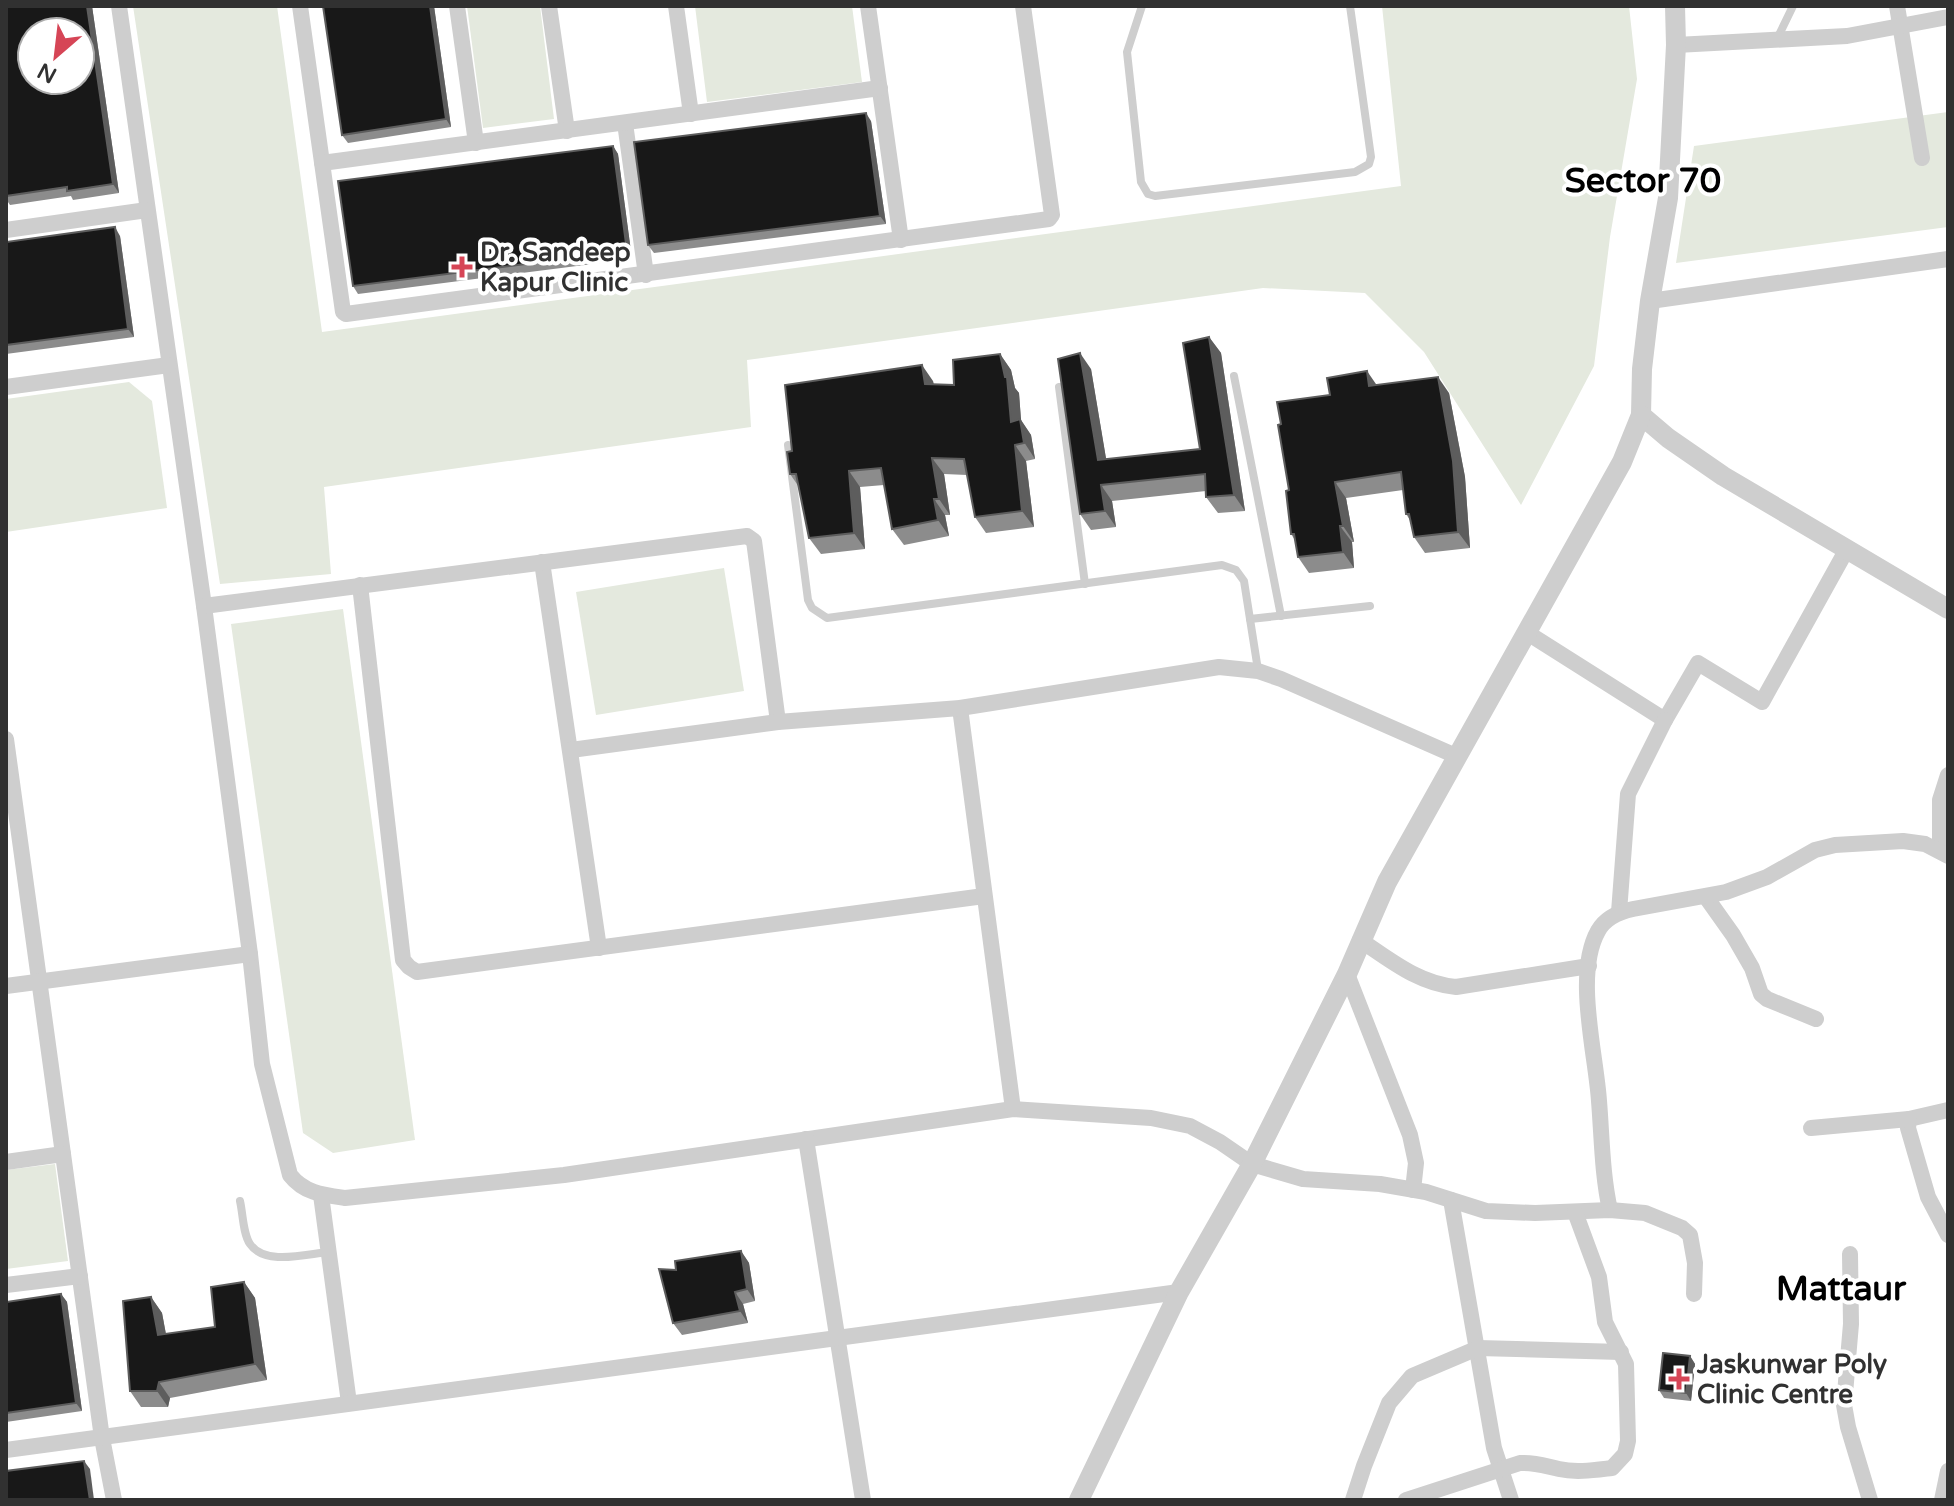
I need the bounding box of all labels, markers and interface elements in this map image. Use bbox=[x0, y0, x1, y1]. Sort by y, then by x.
north arrow bbox=[16, 16, 96, 96]
text: N bbox=[33, 57, 61, 88]
district label: Sector 70 bbox=[1565, 161, 1721, 202]
place label: Dr. Sandeep Kapur Clinic bbox=[480, 237, 631, 298]
marker: Dr. Sandeep Kapur Clinic bbox=[451, 256, 473, 278]
district label: Mattaur bbox=[1776, 1269, 1907, 1310]
place label: Jaskunwar Poly Clinic Centre bbox=[1696, 1349, 1887, 1410]
marker: Jaskunwar Poly Clinic Centre bbox=[1668, 1368, 1690, 1390]

